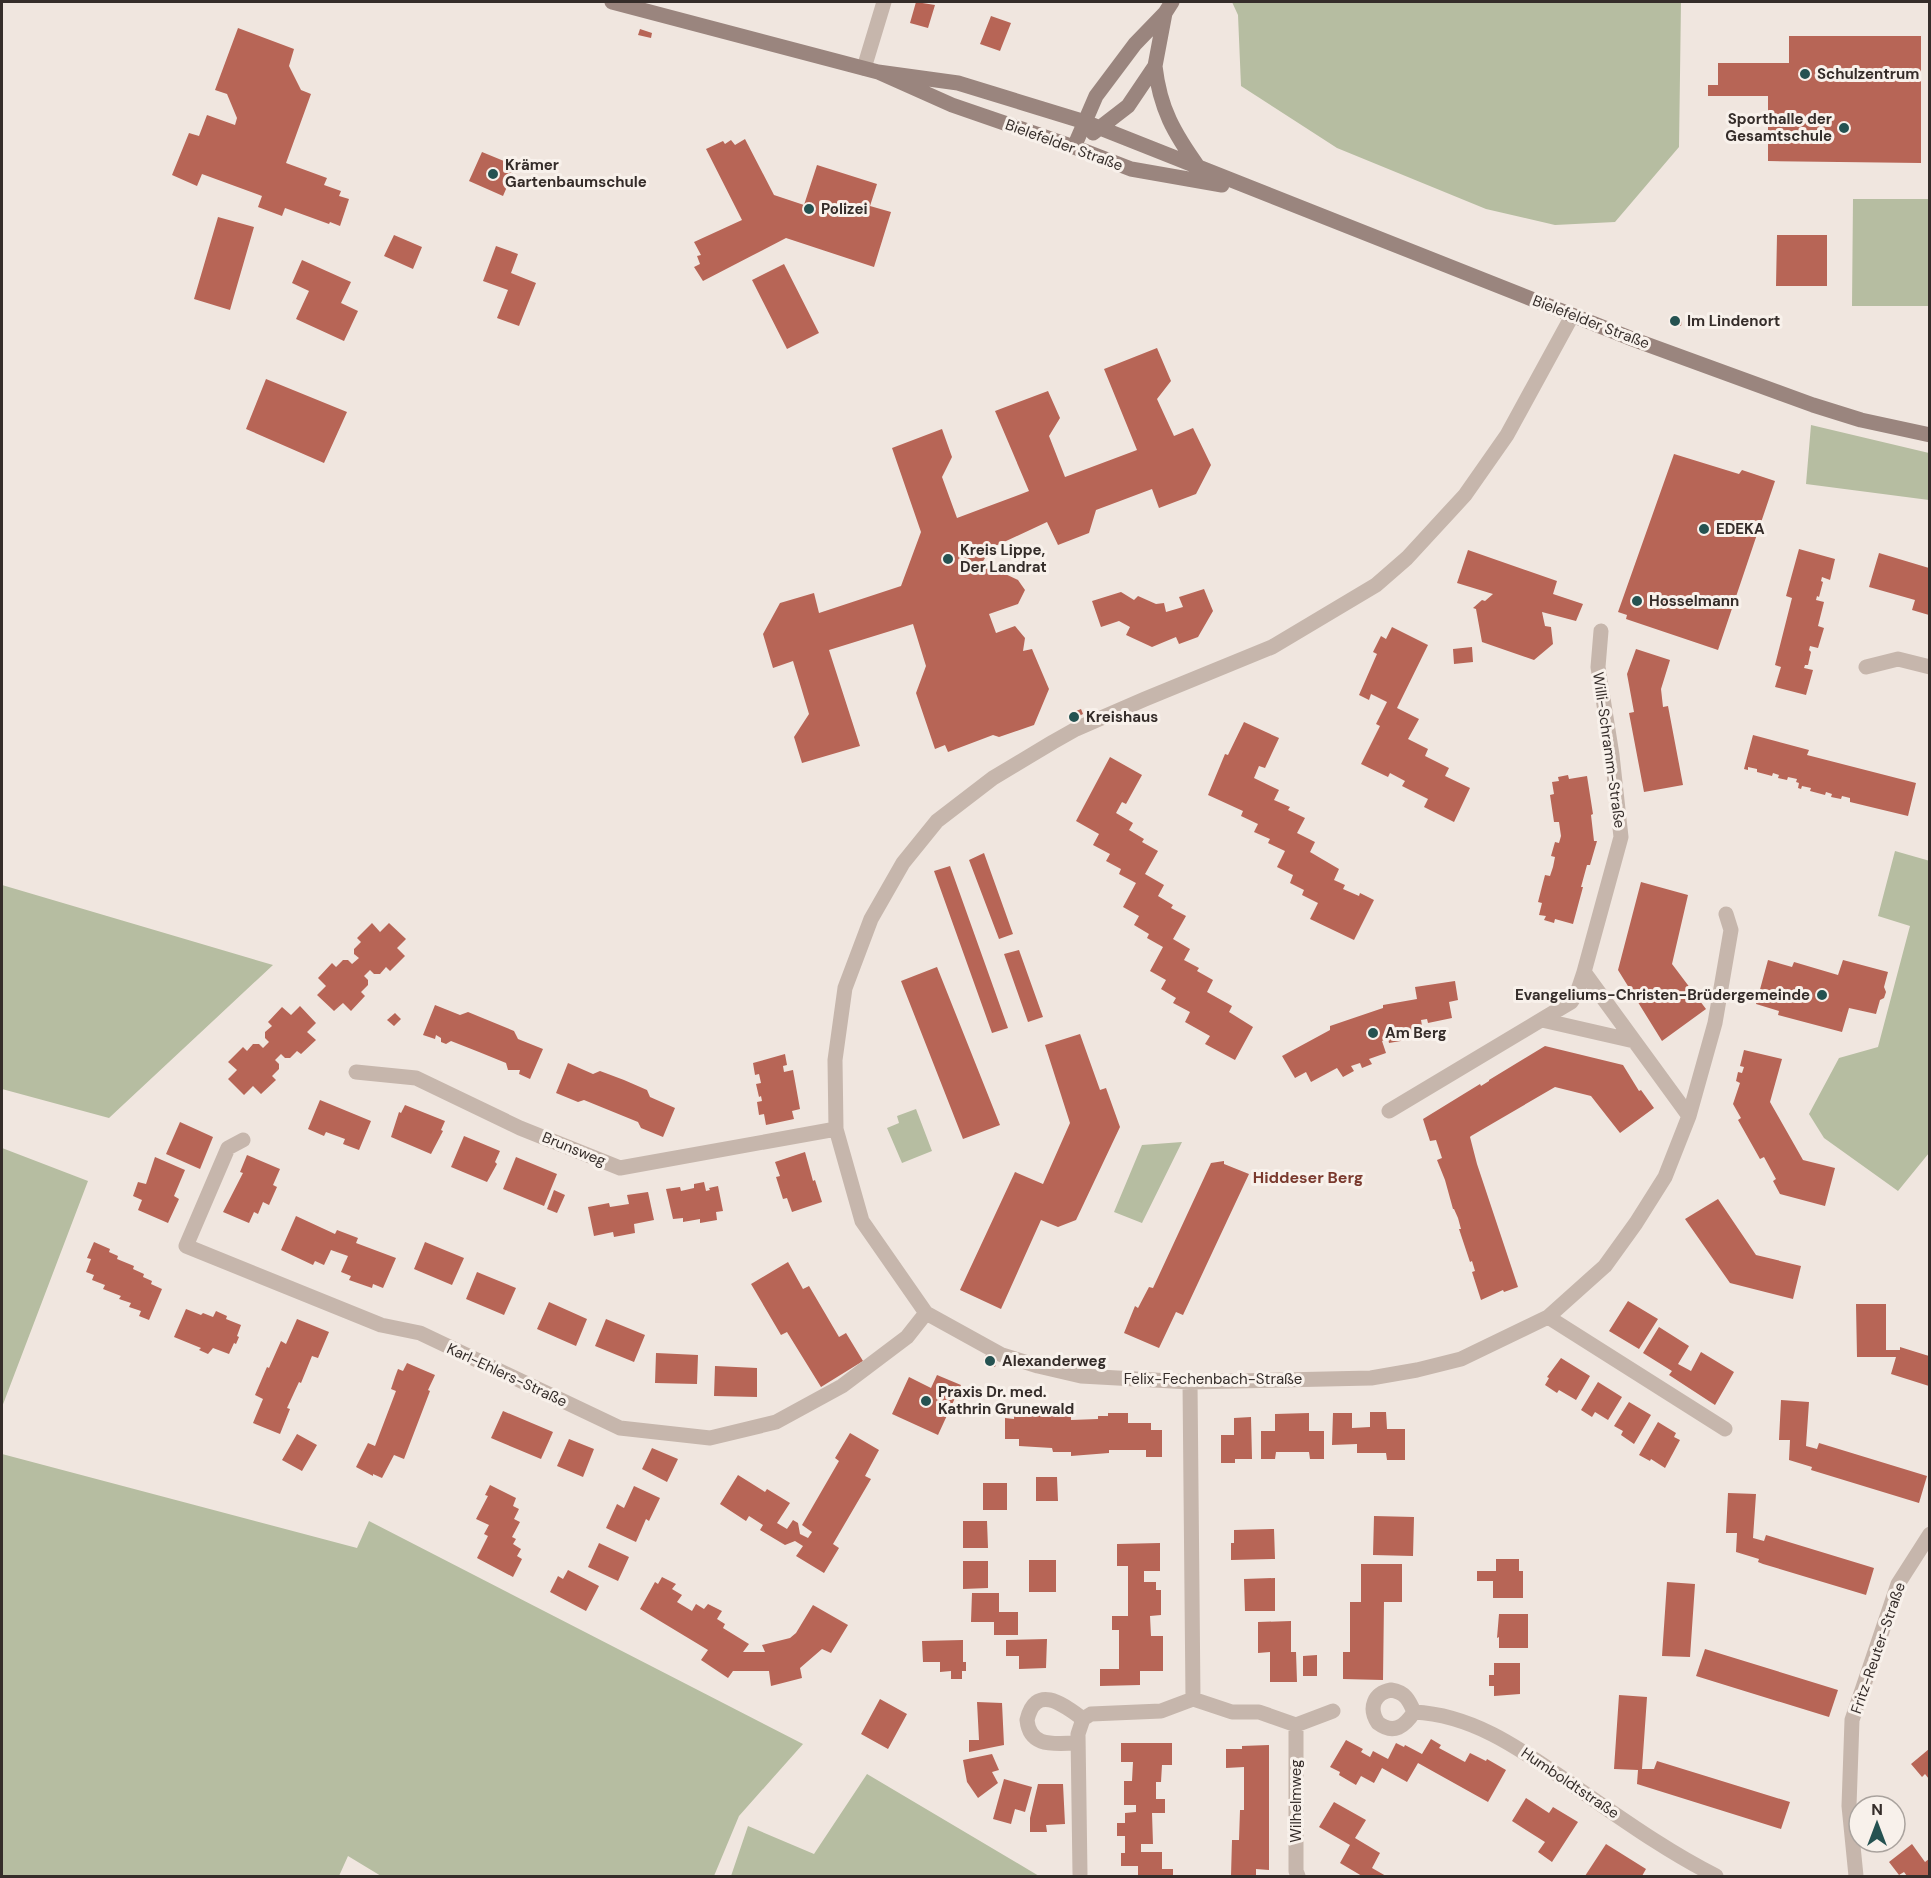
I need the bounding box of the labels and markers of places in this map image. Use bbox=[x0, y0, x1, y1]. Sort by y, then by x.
place label: Schulzentrum bbox=[1817, 64, 1919, 84]
marker: Schulzentrum bbox=[1798, 67, 1812, 81]
place label: Sporthalle der Gesamtschule bbox=[1725, 109, 1832, 146]
marker: Sporthalle der Gesamtschule bbox=[1837, 121, 1851, 135]
place label: Krämer Gartenbaumschule bbox=[505, 155, 647, 192]
marker: Krämer Gartenbaumschule bbox=[486, 167, 500, 181]
place label: Polizei bbox=[821, 199, 868, 219]
marker: Polizei bbox=[802, 202, 816, 216]
place label: Im Lindenort bbox=[1687, 311, 1780, 331]
marker: Im Lindenort bbox=[1668, 314, 1682, 328]
place label: EDEKA bbox=[1716, 519, 1765, 539]
marker: EDEKA bbox=[1697, 522, 1711, 536]
place label: Kreis Lippe, Der Landrat bbox=[960, 540, 1047, 577]
marker: Kreis Lippe, Der Landrat bbox=[941, 552, 955, 566]
place label: Hosselmann bbox=[1649, 591, 1739, 611]
marker: Hosselmann bbox=[1630, 594, 1644, 608]
place label: Kreishaus bbox=[1086, 707, 1158, 727]
marker: Kreishaus bbox=[1067, 710, 1081, 724]
place label: Evangeliums-Christen-Brüdergemeinde bbox=[1515, 985, 1810, 1005]
marker: Evangeliums-Christen-Brüdergemeinde bbox=[1815, 988, 1829, 1002]
place label: Am Berg bbox=[1385, 1023, 1447, 1043]
marker: Am Berg bbox=[1366, 1026, 1380, 1040]
place label: Alexanderweg bbox=[1002, 1351, 1106, 1371]
marker: Alexanderweg bbox=[983, 1354, 997, 1368]
place label: Praxis Dr. med. Kathrin Grunewald bbox=[938, 1382, 1074, 1419]
marker: Praxis Dr. med. Kathrin Grunewald bbox=[919, 1394, 933, 1408]

